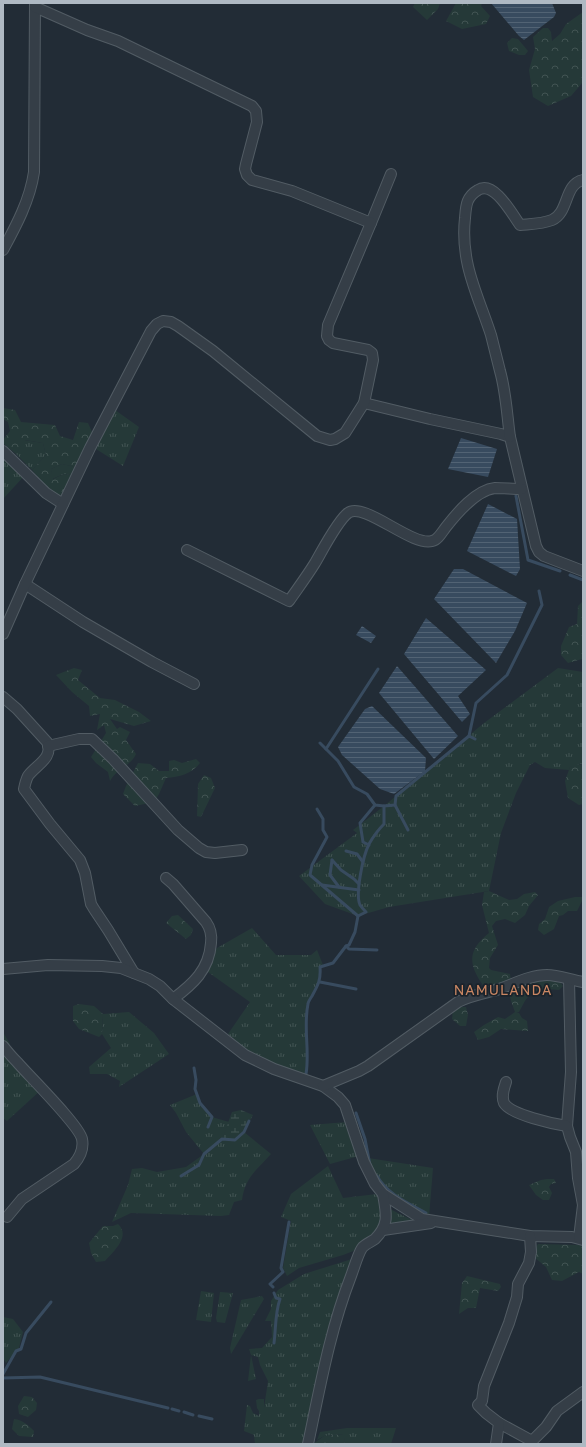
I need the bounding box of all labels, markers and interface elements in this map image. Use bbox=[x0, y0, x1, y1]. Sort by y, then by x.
district label: NAMULANDA bbox=[454, 981, 552, 998]

